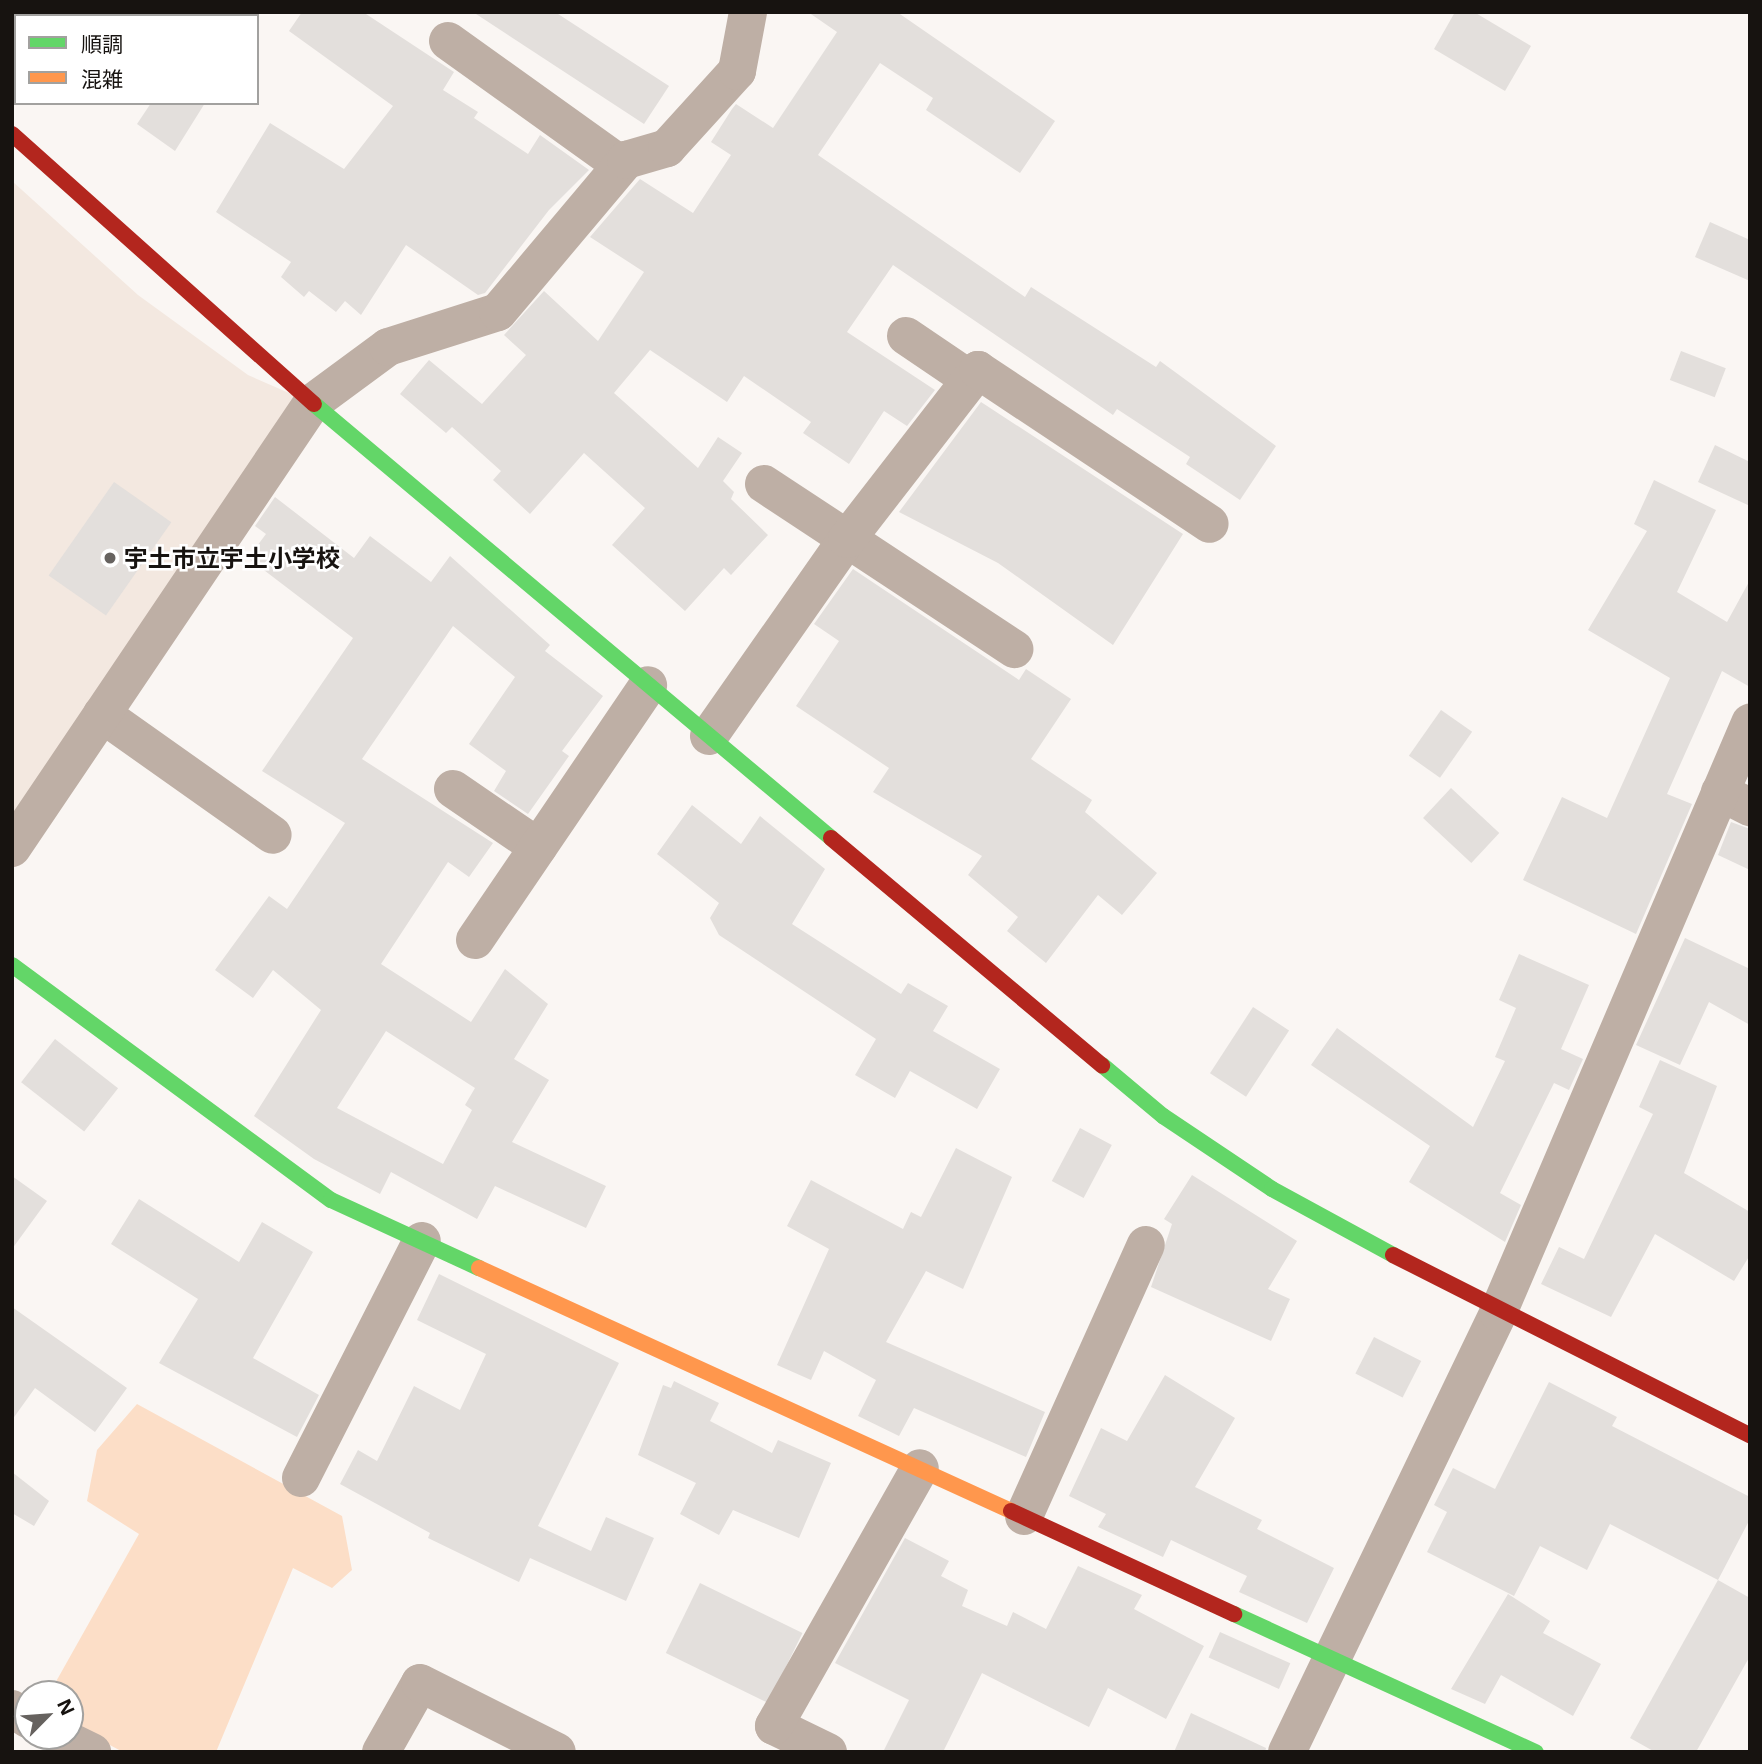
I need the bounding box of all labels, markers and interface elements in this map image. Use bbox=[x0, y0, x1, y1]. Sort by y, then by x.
legend bbox=[14, 14, 259, 105]
text: 順調 bbox=[81, 30, 123, 58]
text: 混雑 bbox=[81, 65, 123, 93]
place label: 宇土市立宇土小学校 bbox=[124, 544, 340, 572]
marker: 宇土市立宇土小学校 bbox=[102, 550, 118, 566]
north arrow bbox=[14, 1680, 84, 1750]
text: N bbox=[51, 1694, 81, 1719]

